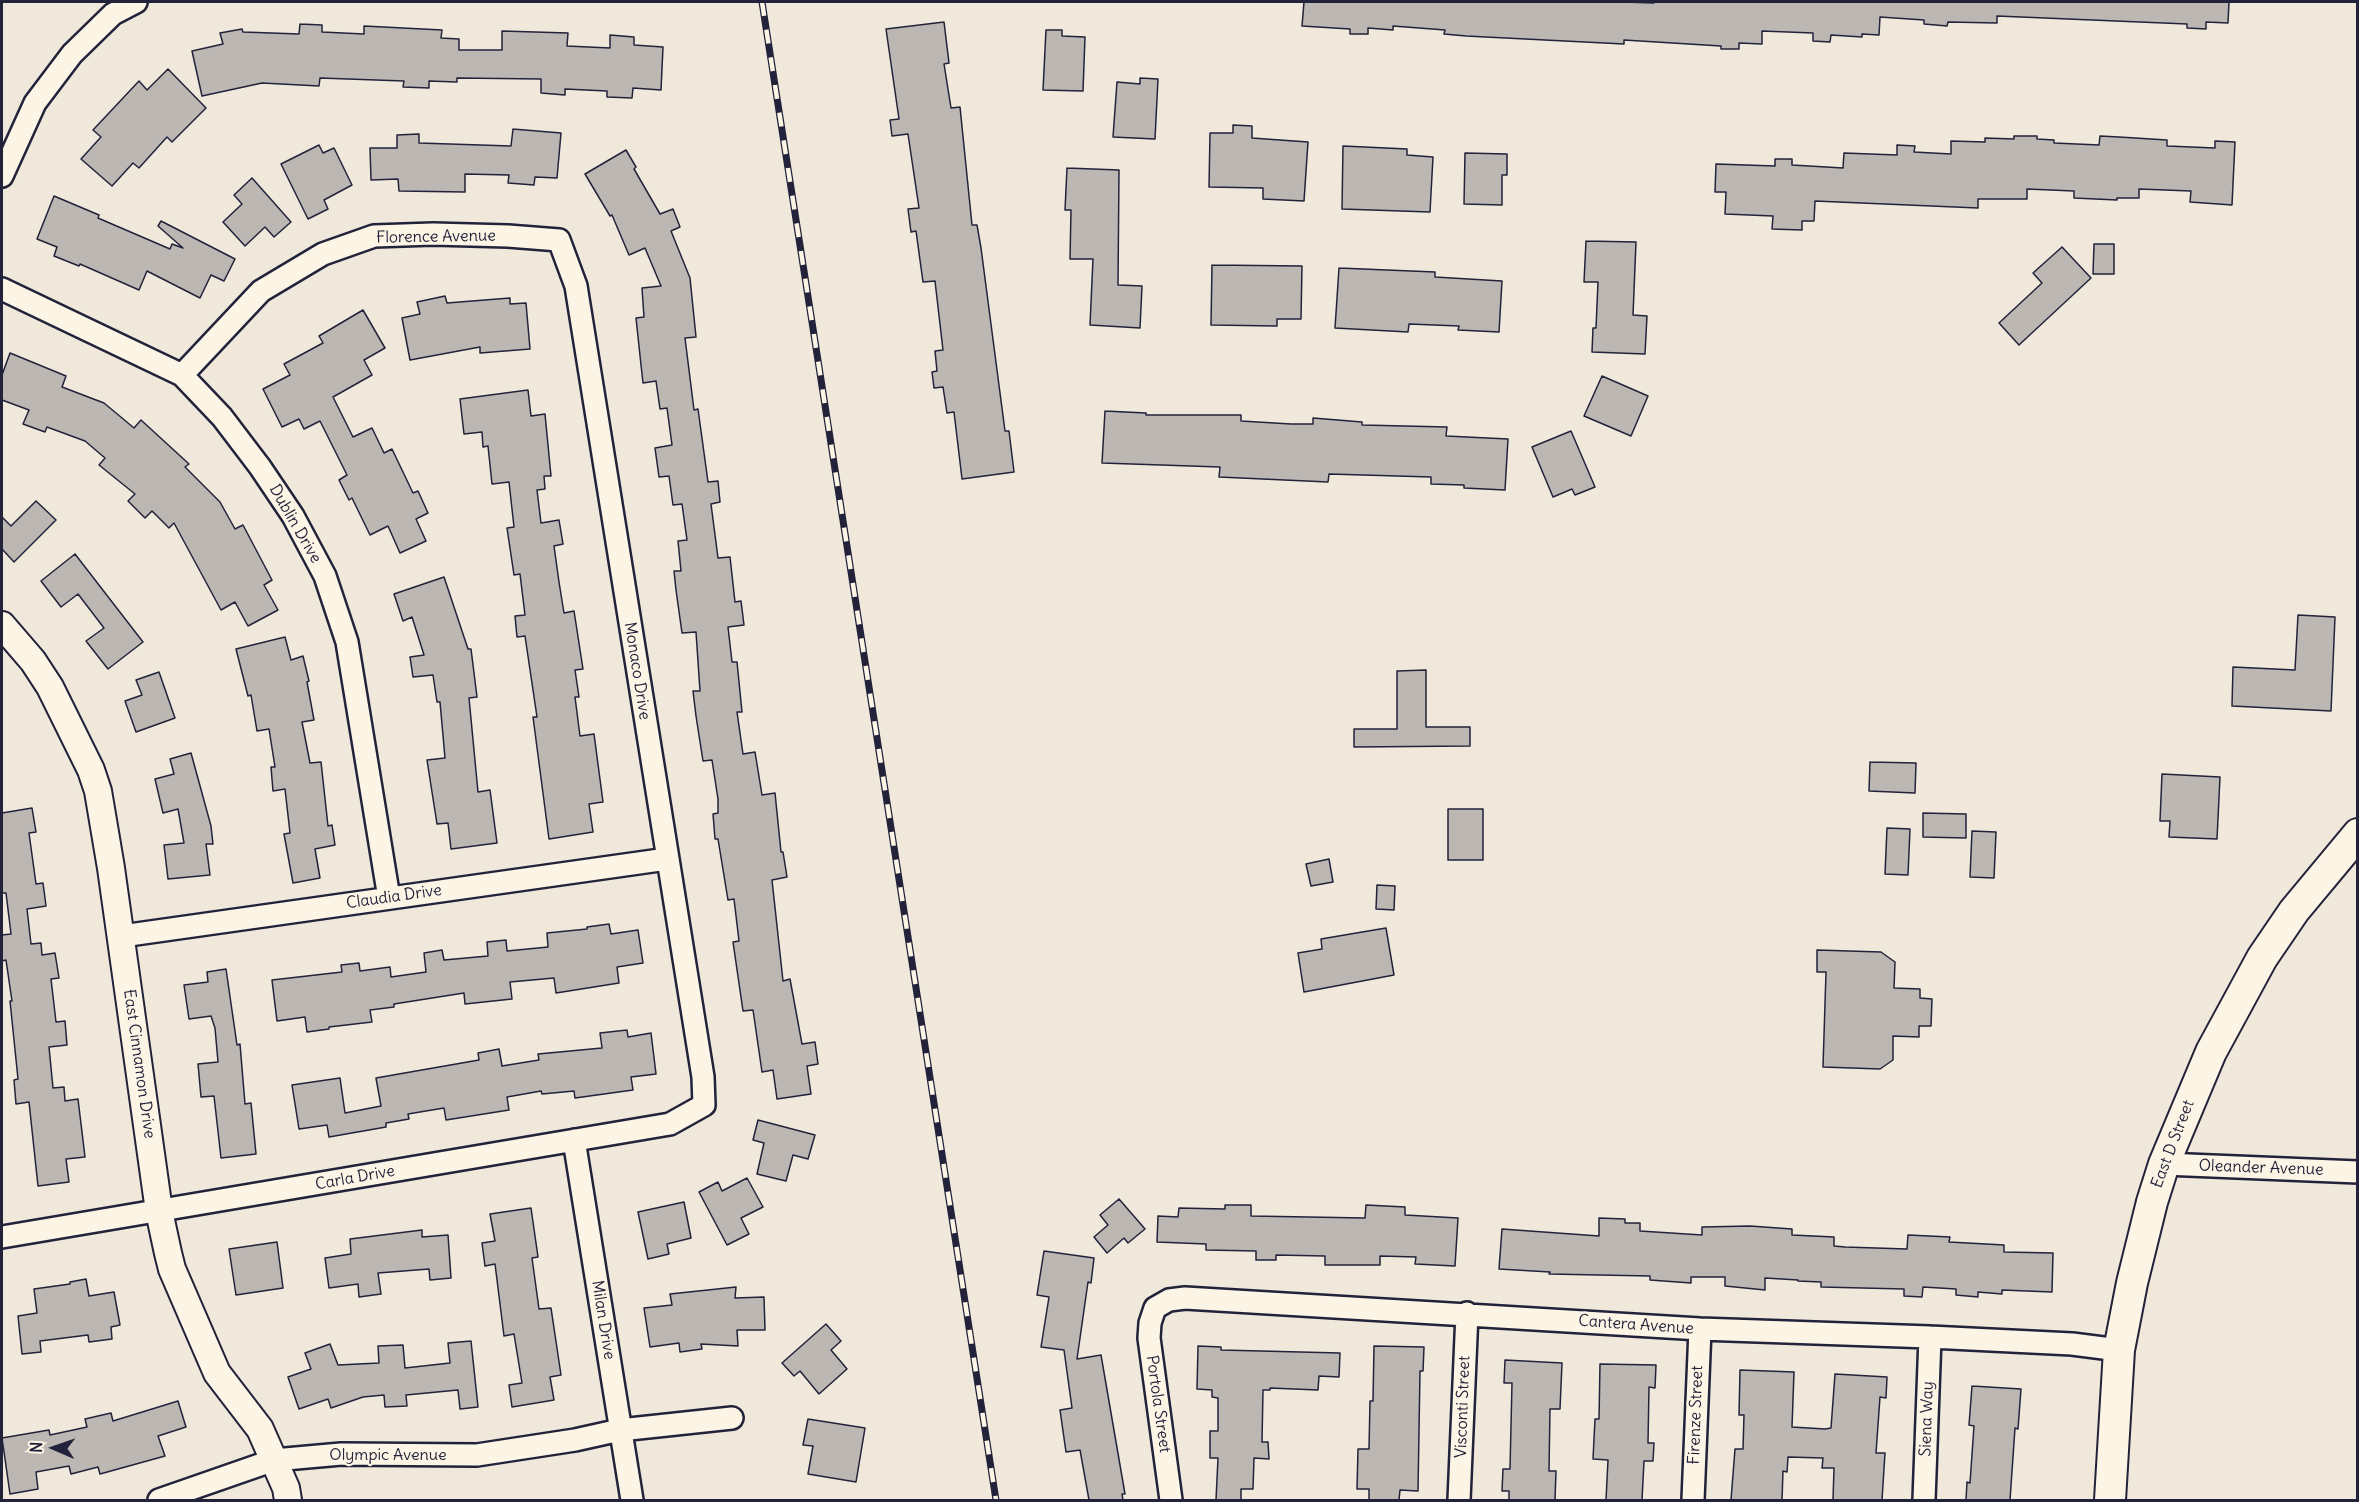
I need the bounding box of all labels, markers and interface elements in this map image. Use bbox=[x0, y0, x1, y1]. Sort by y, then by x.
street label: Florence Avenue bbox=[376, 226, 496, 248]
street label: Dublin Drive bbox=[265, 481, 325, 567]
street label: Monaco Drive bbox=[620, 621, 654, 721]
street label: Claudia Drive bbox=[345, 881, 443, 913]
street label: East Cinnamon Drive bbox=[119, 988, 159, 1140]
street label: East D Street bbox=[2147, 1097, 2199, 1191]
street label: Oleander Avenue bbox=[2198, 1156, 2324, 1180]
street label: Carla Drive bbox=[314, 1162, 396, 1194]
street label: Milan Drive bbox=[587, 1279, 619, 1361]
street label: Cantera Avenue bbox=[1578, 1311, 1694, 1339]
street label: Portola Street bbox=[1142, 1354, 1174, 1454]
street label: Visconti Street bbox=[1452, 1355, 1474, 1459]
street label: Firenze Street bbox=[1685, 1365, 1707, 1465]
street label: Siena Way bbox=[1916, 1381, 1938, 1457]
north arrow bbox=[24, 1418, 84, 1478]
text: N bbox=[26, 1441, 46, 1453]
street label: Olympic Avenue bbox=[329, 1445, 447, 1465]

